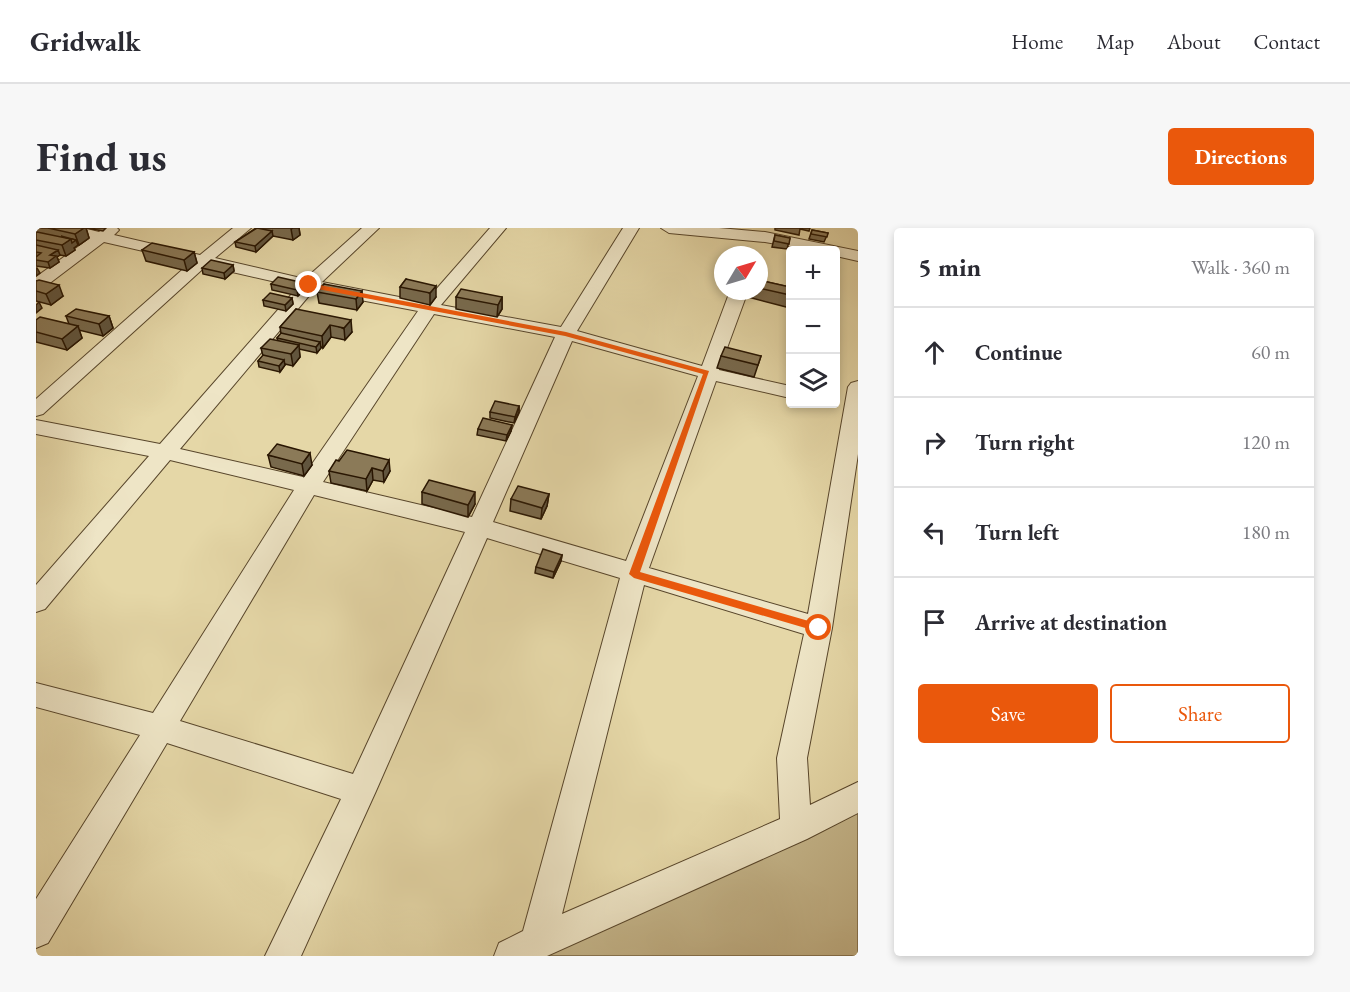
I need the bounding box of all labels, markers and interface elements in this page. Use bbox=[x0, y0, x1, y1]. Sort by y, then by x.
text: Gridwalk bbox=[30, 23, 141, 59]
text: Home bbox=[1011, 28, 1063, 55]
text: Map bbox=[1096, 28, 1134, 55]
text: About bbox=[1167, 28, 1220, 55]
text: Contact bbox=[1253, 28, 1320, 55]
button: Directions bbox=[1168, 128, 1314, 185]
text: Find us bbox=[36, 129, 167, 184]
north arrow bbox=[714, 246, 768, 300]
map controls bbox=[786, 246, 840, 408]
button: + bbox=[786, 246, 840, 300]
text: 5 min bbox=[918, 250, 981, 284]
text: Walk · 360 m bbox=[1191, 254, 1290, 280]
route end bbox=[295, 271, 321, 297]
button: − bbox=[786, 300, 840, 354]
icon: ahead bbox=[918, 336, 951, 369]
text: Continue bbox=[975, 338, 1062, 367]
text: 60 m bbox=[1251, 339, 1290, 365]
button: layers bbox=[786, 354, 840, 408]
icon: right bbox=[918, 426, 951, 459]
text: Turn right bbox=[975, 428, 1074, 457]
text: 120 m bbox=[1242, 429, 1290, 455]
icon: left bbox=[918, 516, 951, 549]
text: Turn left bbox=[975, 518, 1059, 547]
text: 180 m bbox=[1242, 519, 1290, 545]
icon: arrive bbox=[918, 606, 951, 639]
text: Arrive at destination bbox=[975, 608, 1167, 637]
route start bbox=[805, 614, 831, 640]
button: Save bbox=[918, 684, 1098, 743]
button: Share bbox=[1110, 684, 1290, 743]

